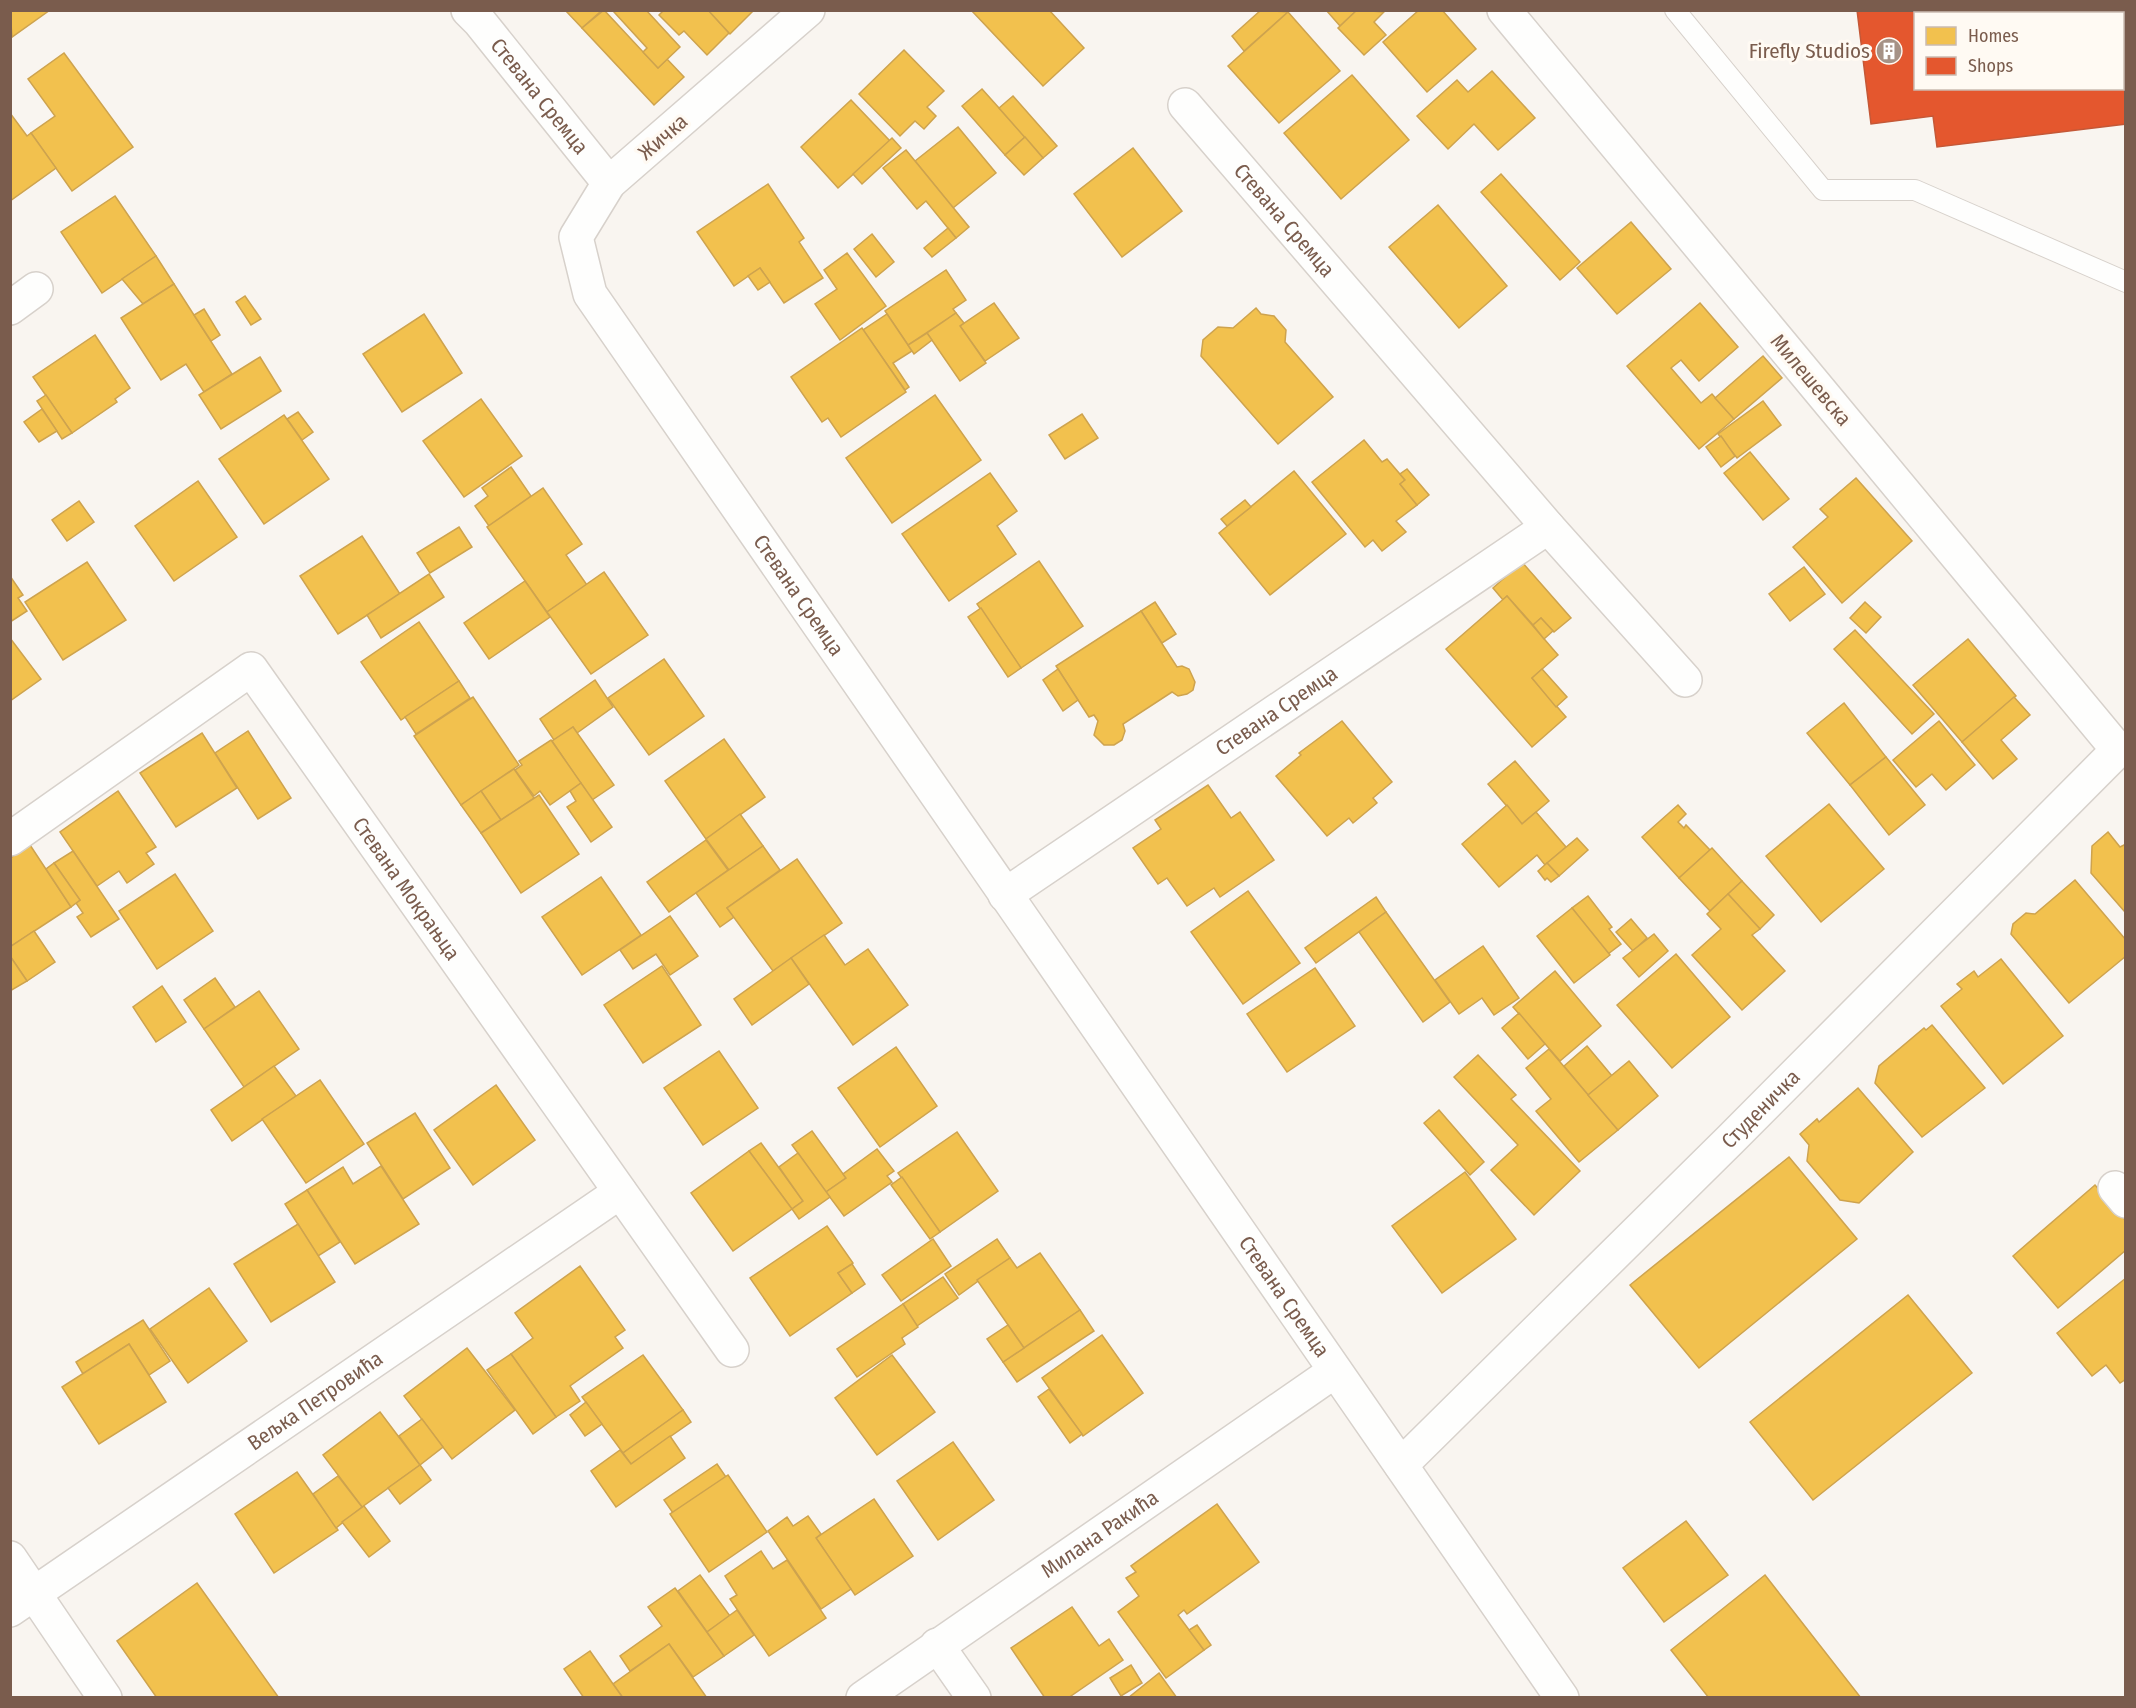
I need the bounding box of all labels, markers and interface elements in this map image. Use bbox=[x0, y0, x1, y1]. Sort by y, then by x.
legend bbox=[1914, 12, 2124, 90]
text: Homes bbox=[1968, 25, 2019, 47]
street label: Стевана Сремца bbox=[485, 33, 594, 160]
building icon: Firefly Studios bbox=[1874, 36, 1904, 66]
place label: Firefly Studios bbox=[1749, 38, 1870, 64]
text: Shops bbox=[1968, 55, 2013, 77]
street label: Жичка bbox=[633, 108, 693, 166]
street label: Стевана Сремца bbox=[1228, 158, 1340, 282]
street label: Милешевска bbox=[1765, 329, 1857, 431]
street label: Стевана Сремца bbox=[748, 530, 849, 661]
street label: Стевана Сремца bbox=[1211, 661, 1342, 761]
street label: Стевана Мокрањца bbox=[347, 812, 466, 965]
street label: Студеничка bbox=[1716, 1064, 1806, 1154]
street label: Стевана Сремца bbox=[1233, 1231, 1335, 1362]
street label: Вељка Петровића bbox=[243, 1345, 388, 1456]
street label: Милана Ракића bbox=[1036, 1484, 1163, 1584]

